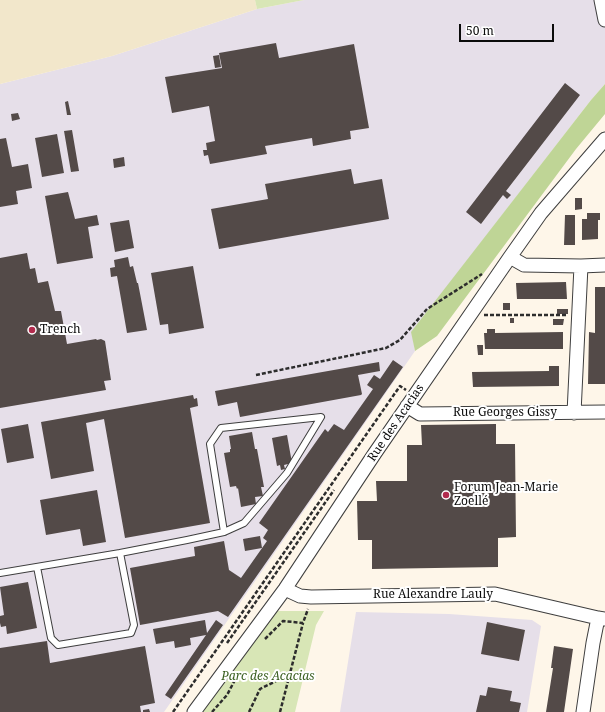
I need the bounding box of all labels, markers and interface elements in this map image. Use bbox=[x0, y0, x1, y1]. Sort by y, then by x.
scale bar bbox=[461, 16, 556, 42]
text: 50 m bbox=[466, 22, 494, 39]
place label: Trench bbox=[40, 323, 81, 337]
marker: Trench bbox=[27, 325, 37, 335]
street label: Rue des Acacias bbox=[365, 382, 427, 464]
street label: Rue Georges Gissy bbox=[453, 406, 557, 420]
place label: Forum Jean-Marie Zoellé bbox=[454, 481, 558, 509]
marker: Forum Jean-Marie Zoellé bbox=[441, 490, 451, 500]
street label: Rue Alexandre Lauly bbox=[373, 588, 493, 602]
park label: Parc des Acacias bbox=[221, 670, 315, 684]

